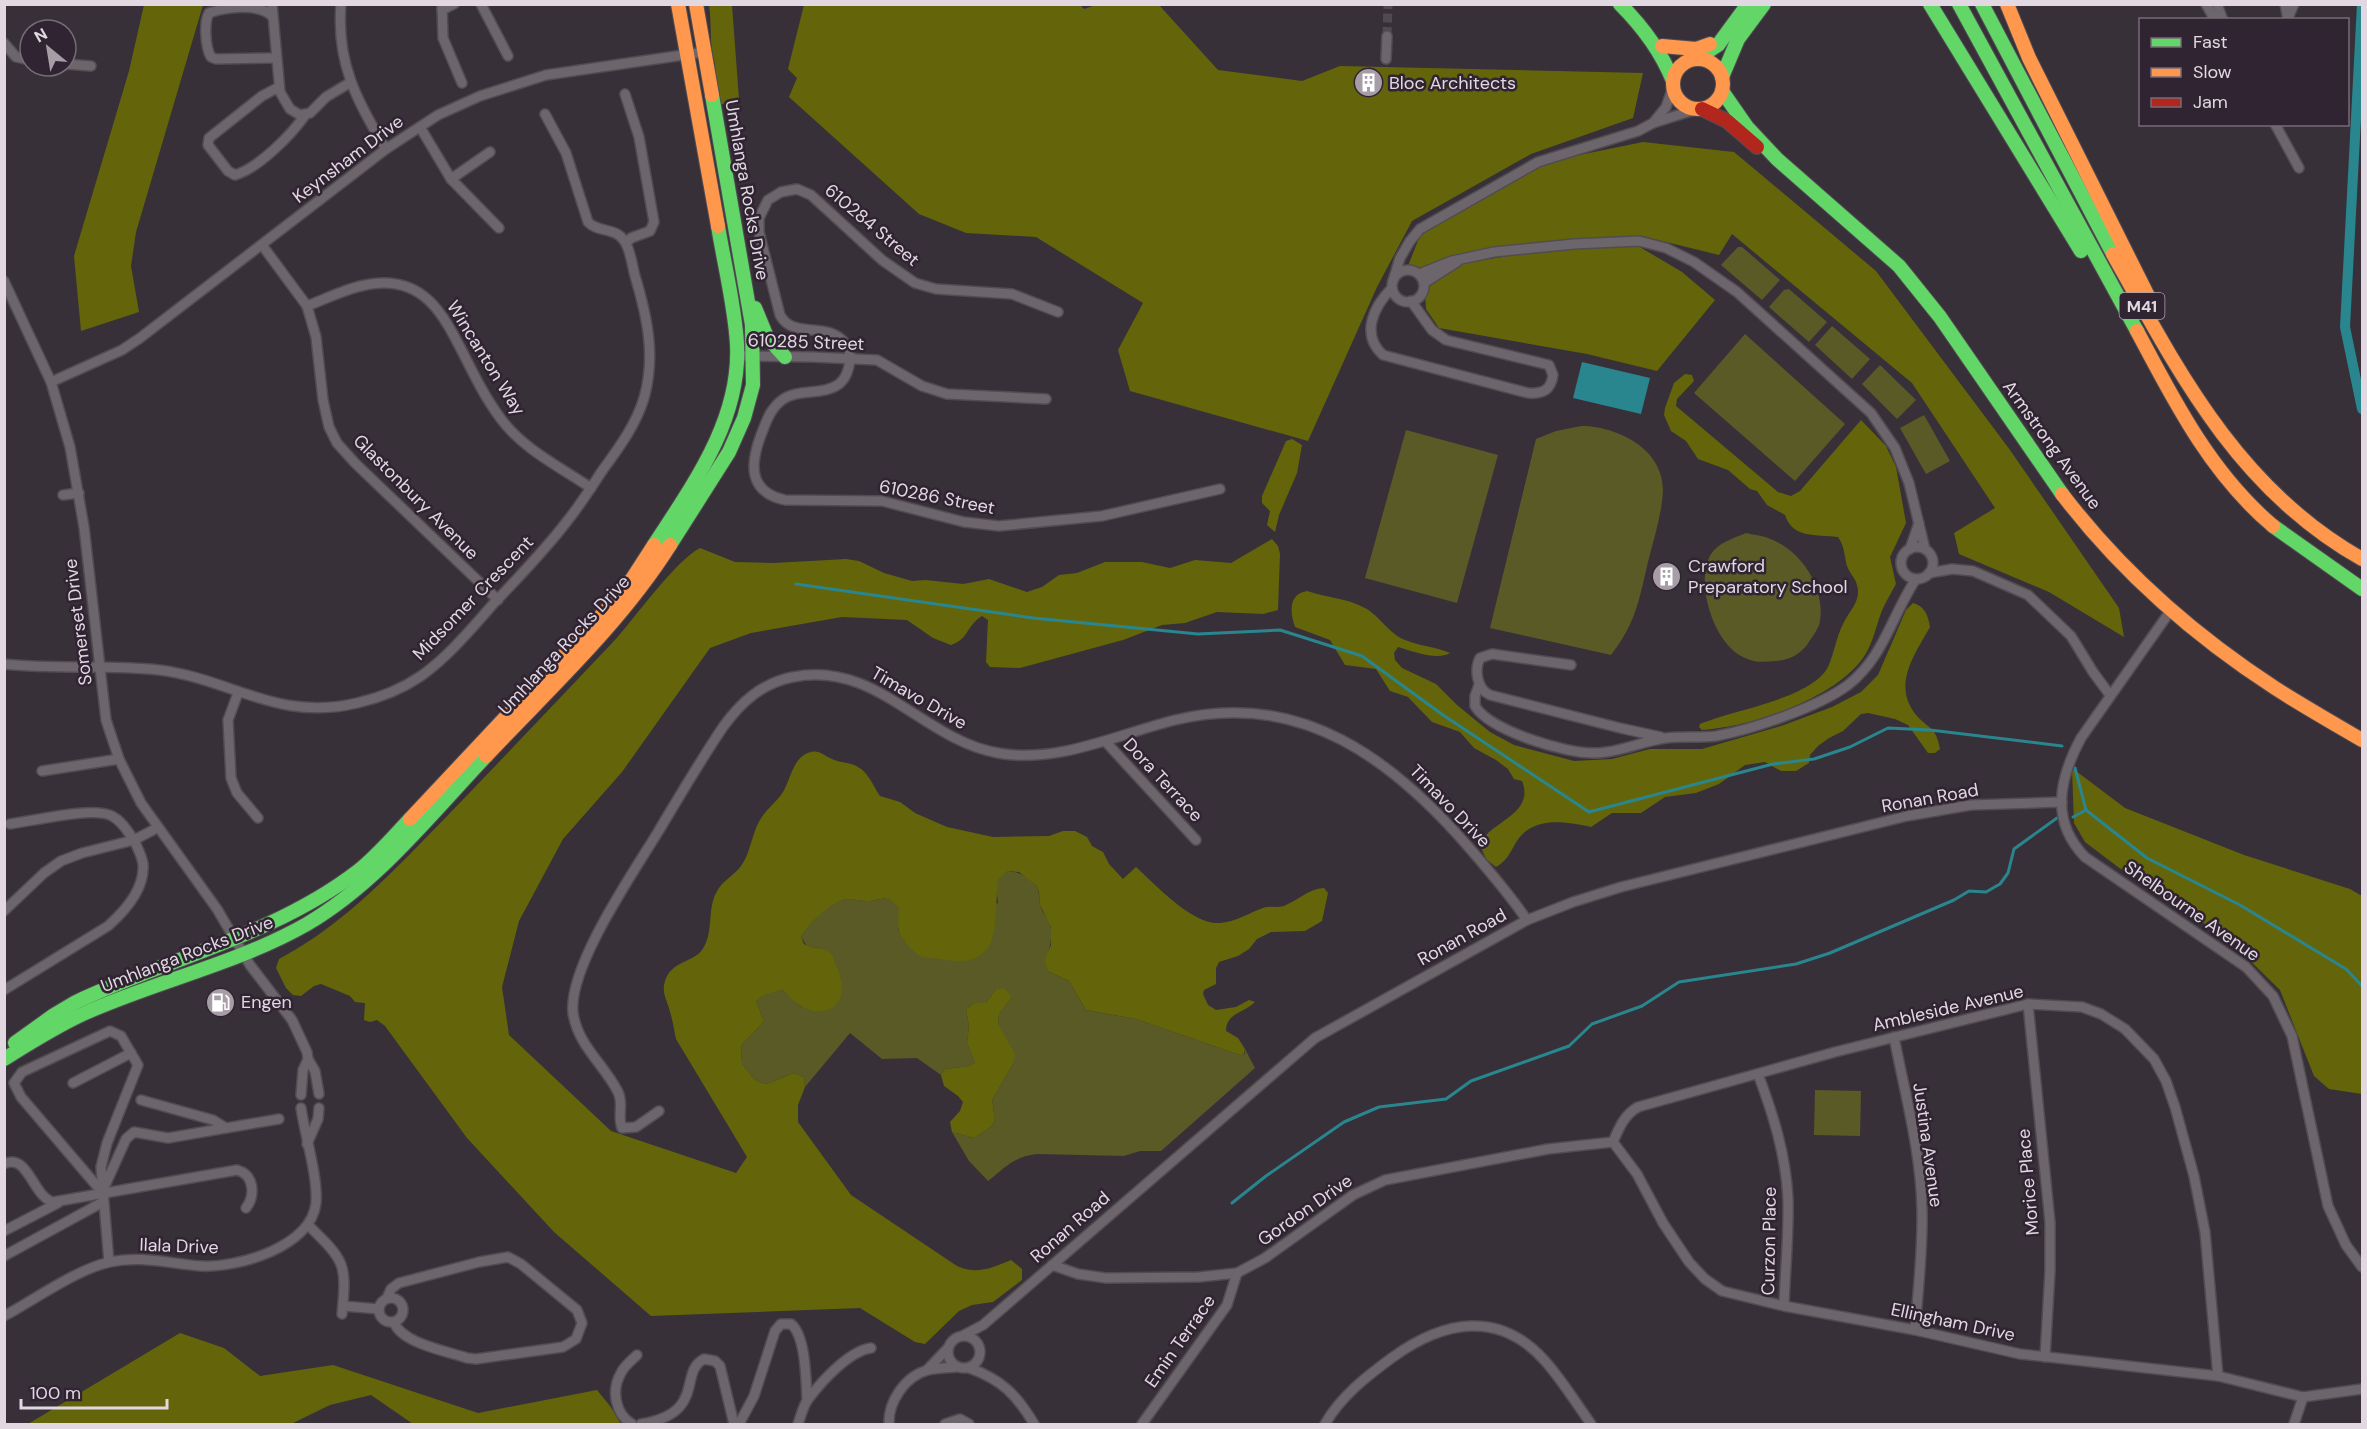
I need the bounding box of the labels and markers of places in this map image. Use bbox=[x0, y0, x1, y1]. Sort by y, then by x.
building icon: Bloc Architects bbox=[1352, 67, 1384, 99]
place label: Bloc Architects bbox=[1389, 71, 1516, 95]
place label: Crawford Preparatory School bbox=[1688, 554, 1848, 599]
building icon: Crawford Preparatory School bbox=[1651, 560, 1683, 592]
fuel station icon: Engen bbox=[204, 986, 236, 1018]
place label: Engen bbox=[241, 990, 292, 1014]

